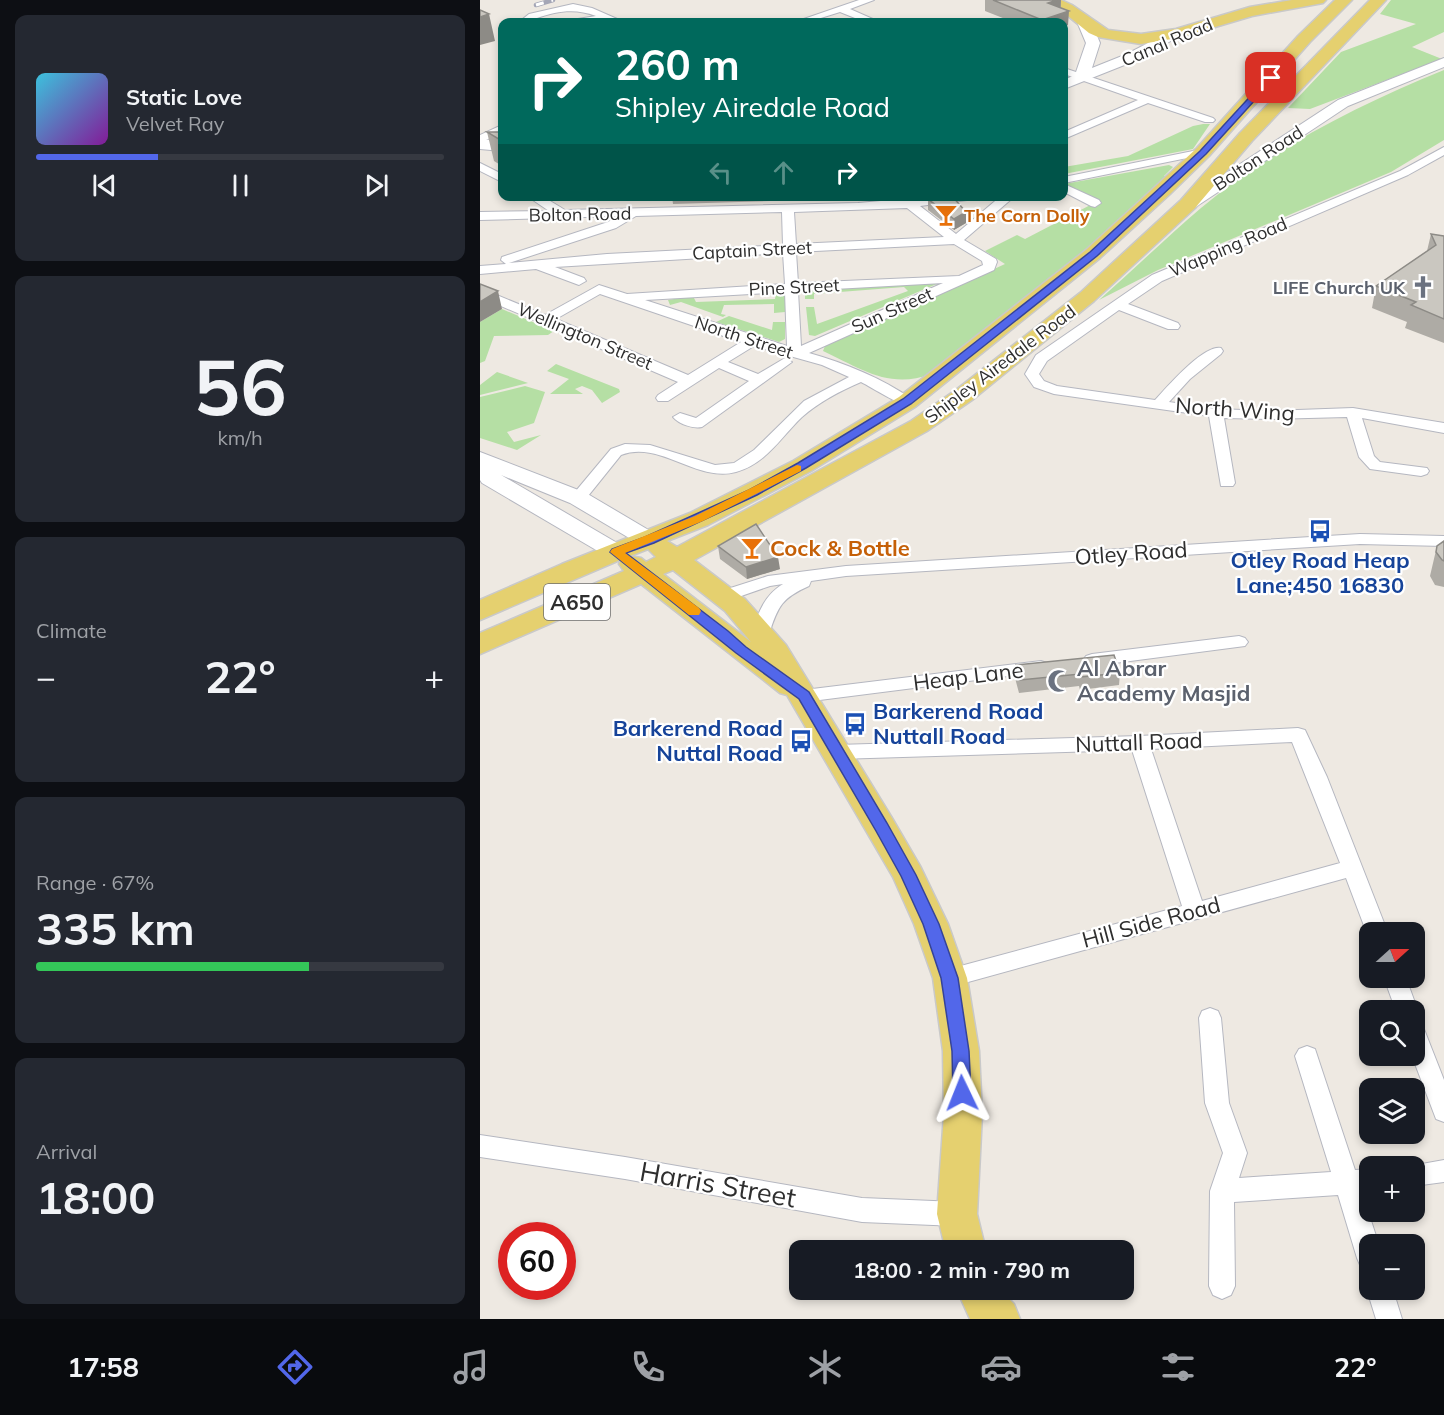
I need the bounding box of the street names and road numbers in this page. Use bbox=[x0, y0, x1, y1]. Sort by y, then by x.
street label: Canal Road bbox=[1118, 12, 1216, 72]
street label: Bolton Road bbox=[1209, 120, 1307, 196]
street label: Bolton Road bbox=[528, 202, 632, 226]
street label: Wapping Road bbox=[1166, 212, 1290, 282]
street label: Captain Street bbox=[692, 235, 812, 265]
street label: Pine Street bbox=[748, 273, 840, 301]
street label: Sun Street bbox=[848, 282, 936, 338]
street label: Wellington Street bbox=[514, 297, 656, 375]
street label: Shipley Airedale Road bbox=[920, 300, 1080, 428]
street label: North Street bbox=[692, 310, 796, 364]
street label: North Wing bbox=[1174, 391, 1296, 427]
street label: Otley Road bbox=[1074, 535, 1188, 571]
road number: A650 bbox=[544, 584, 610, 620]
street label: Heap Lane bbox=[911, 655, 1025, 697]
street label: Nuttall Road bbox=[1075, 726, 1203, 758]
street label: Hill Side Road bbox=[1079, 890, 1223, 954]
street label: Harris Street bbox=[637, 1154, 799, 1214]

